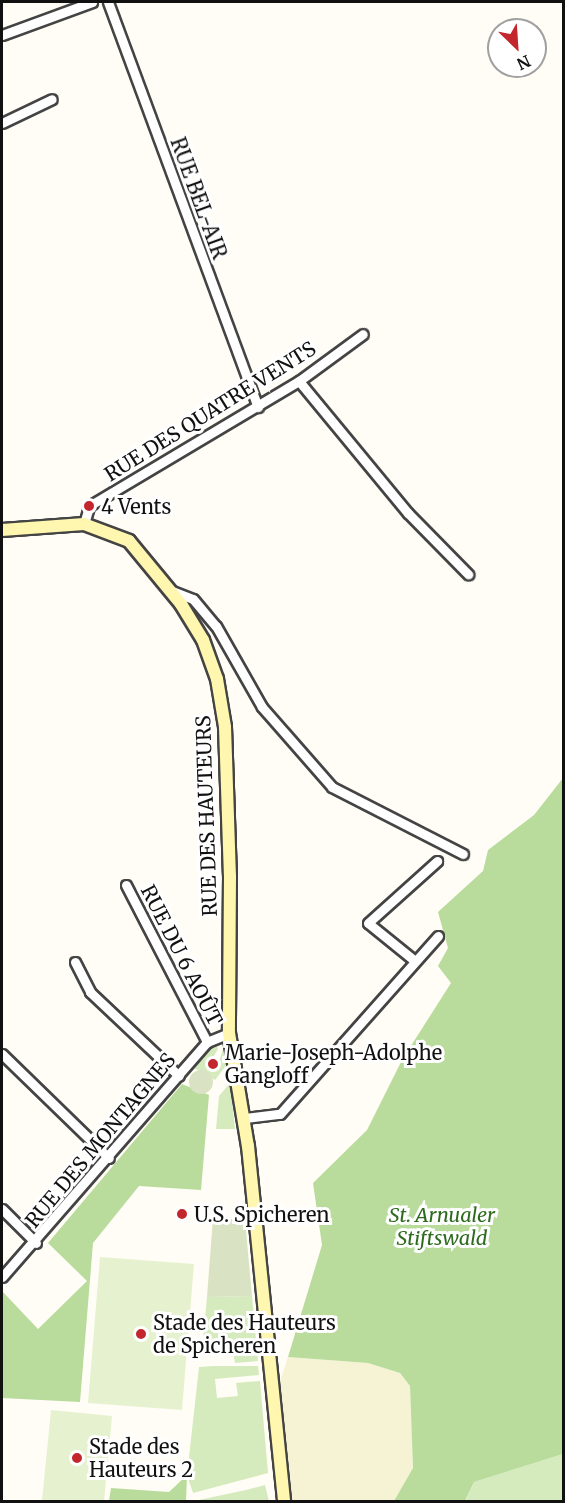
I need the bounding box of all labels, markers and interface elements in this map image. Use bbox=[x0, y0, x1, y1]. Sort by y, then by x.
north arrow bbox=[487, 18, 547, 78]
text: N bbox=[514, 51, 534, 74]
street label: RUE BEL-AIR bbox=[166, 134, 232, 262]
street label: RUE DES QUATRE VENTS bbox=[100, 336, 320, 486]
place label: 4 Vents bbox=[101, 494, 171, 518]
marker: 4 Vents bbox=[82, 499, 96, 513]
street label: RUE DES HAUTEURS bbox=[190, 715, 222, 917]
street label: RUE DU 6 AOÛT bbox=[136, 881, 228, 1029]
place label: Marie-Joseph-Adolphe Gangloff bbox=[225, 1040, 442, 1087]
street label: RUE DES MONTAGNES bbox=[20, 1048, 180, 1232]
marker: Marie-Joseph-Adolphe Gangloff bbox=[206, 1057, 220, 1071]
place label: U.S. Spicheren bbox=[194, 1202, 330, 1226]
park label: St. Arnualer Stiftswald bbox=[389, 1203, 495, 1250]
marker: U.S. Spicheren bbox=[175, 1207, 189, 1221]
place label: Stade des Hauteurs de Spicheren bbox=[153, 1310, 336, 1357]
marker: Stade des Hauteurs de Spicheren bbox=[134, 1327, 148, 1341]
place label: Stade des Hauteurs 2 bbox=[89, 1434, 193, 1481]
marker: Stade des Hauteurs 2 bbox=[70, 1451, 84, 1465]

